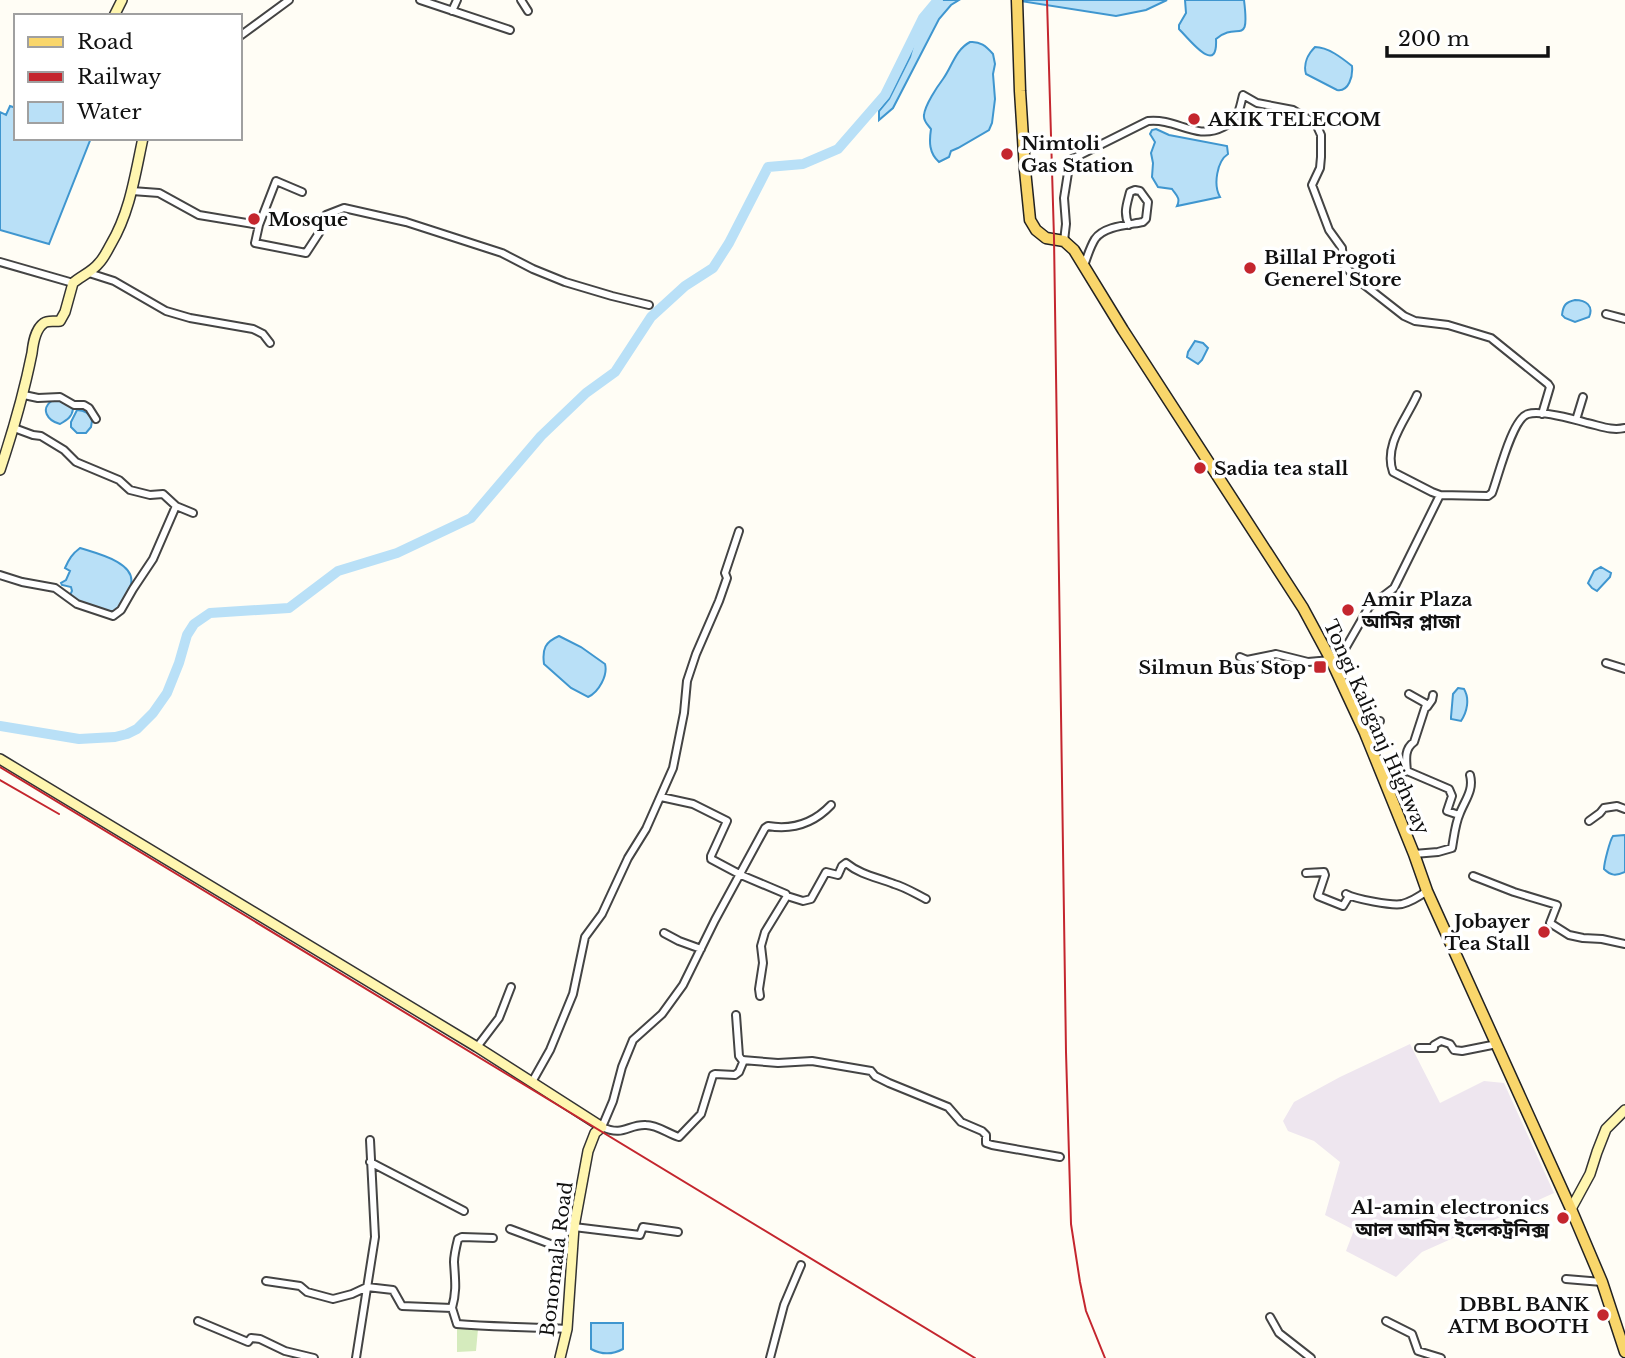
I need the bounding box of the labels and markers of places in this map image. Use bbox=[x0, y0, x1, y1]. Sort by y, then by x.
place label: AKIK TELECOM bbox=[1207, 108, 1381, 131]
marker: AKIK TELECOM bbox=[1186, 111, 1202, 127]
place label: Nimtoli Gas Station bbox=[1021, 132, 1134, 177]
marker: Nimtoli Gas Station bbox=[999, 146, 1015, 162]
place label: Mosque bbox=[268, 208, 348, 231]
marker: Mosque bbox=[246, 211, 262, 227]
place label: Billal Progoti Generel Store bbox=[1264, 246, 1402, 291]
marker: Billal Progoti Generel Store bbox=[1242, 260, 1258, 276]
place label: Sadia tea stall bbox=[1214, 457, 1349, 480]
marker: Sadia tea stall bbox=[1192, 460, 1208, 476]
place label: Amir Plaza আমির প্লাজা bbox=[1361, 588, 1472, 633]
marker: Amir Plaza আমির প্লাজা bbox=[1340, 602, 1356, 618]
place label: Silmun Bus Stop bbox=[1139, 656, 1306, 679]
marker: Silmun Bus Stop bbox=[1312, 659, 1328, 675]
place label: Jobayer Tea Stall bbox=[1445, 910, 1531, 955]
marker: Jobayer Tea Stall bbox=[1536, 924, 1552, 940]
place label: Al-amin electronics আল আমিন ইলেকট্রনিক্স bbox=[1350, 1196, 1550, 1241]
marker: Al-amin electronics আল আমিন ইলেকট্রনিক্স bbox=[1555, 1210, 1571, 1226]
place label: DBBL BANK ATM BOOTH bbox=[1447, 1293, 1590, 1338]
marker: DBBL BANK ATM BOOTH bbox=[1595, 1307, 1611, 1323]

